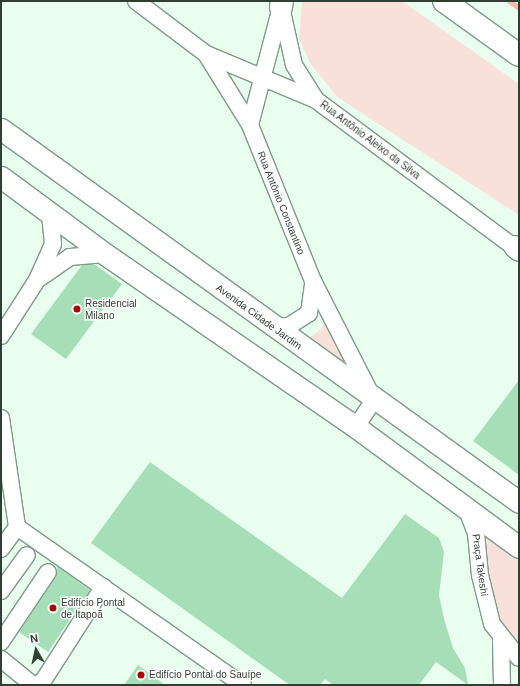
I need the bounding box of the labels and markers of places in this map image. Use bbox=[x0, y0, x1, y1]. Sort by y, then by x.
place label: Residencial Milano bbox=[85, 297, 137, 320]
marker: Residencial Milano bbox=[72, 304, 82, 314]
place label: Edifício Pontal de Itapoã bbox=[61, 596, 125, 620]
marker: Edifício Pontal de Itapoã bbox=[48, 603, 58, 613]
place label: Edifício Pontal do Sauípe bbox=[149, 669, 261, 681]
marker: Edifício Pontal do Sauípe bbox=[136, 670, 146, 680]

